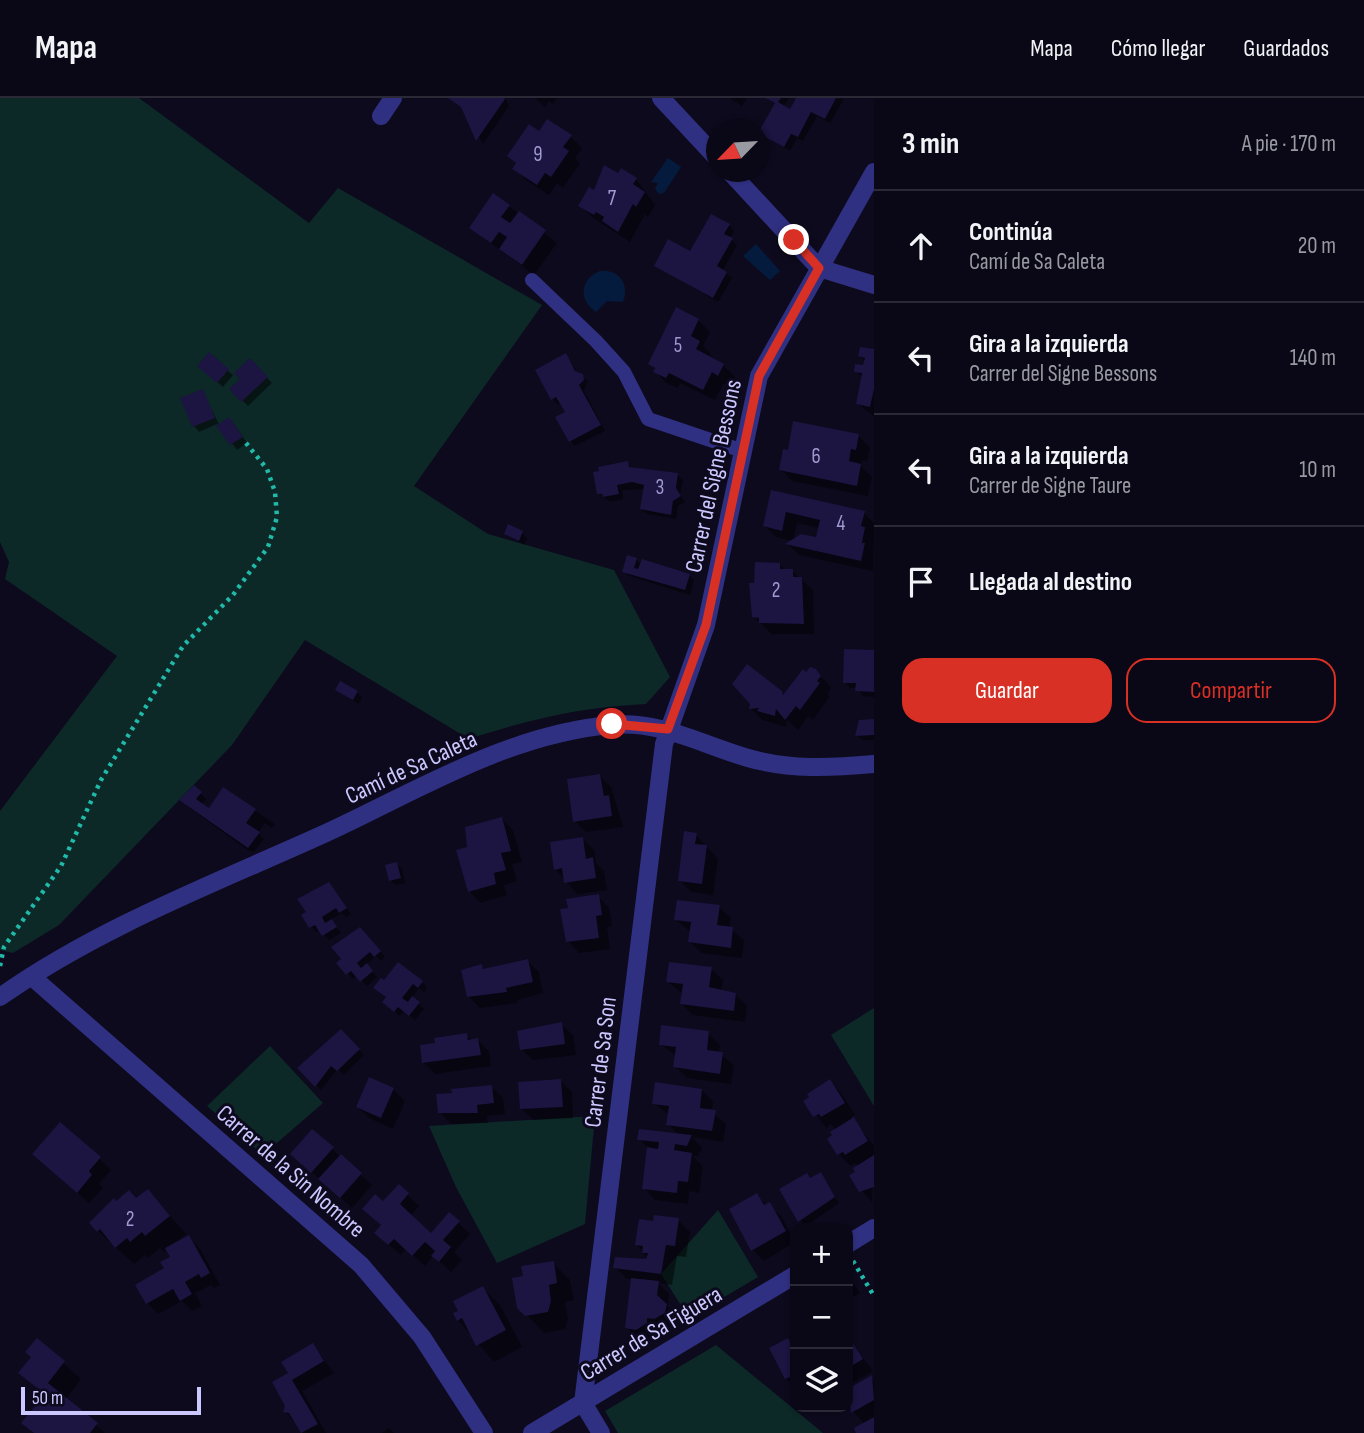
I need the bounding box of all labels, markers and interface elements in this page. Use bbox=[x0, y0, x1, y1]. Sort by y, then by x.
text: Mapa bbox=[35, 28, 97, 68]
text: Mapa bbox=[1030, 34, 1073, 63]
text: Cómo llegar bbox=[1111, 34, 1205, 63]
text: Guardados bbox=[1243, 34, 1329, 63]
north arrow bbox=[706, 119, 769, 182]
text: 3 min bbox=[902, 126, 959, 162]
text: A pie · 170 m bbox=[1242, 130, 1336, 158]
house number: 9 bbox=[533, 142, 543, 167]
house number: 7 bbox=[608, 186, 617, 211]
text: Continúa bbox=[969, 217, 1053, 248]
route end bbox=[778, 224, 809, 255]
icon: ahead bbox=[902, 227, 940, 265]
text: 20 m bbox=[1298, 232, 1336, 260]
text: Camí de Sa Caleta bbox=[969, 248, 1105, 276]
text: Gira a la izquierda bbox=[969, 329, 1129, 360]
house number: 5 bbox=[674, 333, 682, 358]
icon: left bbox=[902, 339, 940, 377]
text: 140 m bbox=[1290, 344, 1336, 372]
text: Carrer del Signe Bessons bbox=[969, 360, 1157, 388]
street label: Carrer del Signe Bessons bbox=[679, 377, 748, 575]
text: Gira a la izquierda bbox=[969, 441, 1129, 472]
house number: 6 bbox=[811, 444, 821, 469]
icon: left bbox=[902, 451, 940, 489]
text: 10 m bbox=[1299, 456, 1336, 484]
text: Carrer de Signe Taure bbox=[969, 472, 1131, 500]
house number: 3 bbox=[656, 475, 664, 500]
house number: 4 bbox=[837, 511, 846, 536]
icon: arrive bbox=[902, 563, 940, 601]
text: Llegada al destino bbox=[969, 567, 1132, 598]
house number: 2 bbox=[772, 578, 780, 603]
button: Guardar bbox=[902, 658, 1112, 723]
button: Compartir bbox=[1126, 658, 1336, 723]
route start bbox=[596, 708, 627, 739]
street label: Camí de Sa Caleta bbox=[341, 724, 482, 811]
street label: Carrer de Sa Son bbox=[578, 995, 623, 1129]
street label: Carrer de la Sin Nombre bbox=[210, 1099, 371, 1244]
house number: 2 bbox=[126, 1207, 134, 1232]
map controls bbox=[790, 1223, 853, 1412]
button: + bbox=[790, 1223, 853, 1286]
street label: Carrer de Sa Figuera bbox=[575, 1280, 727, 1387]
button: − bbox=[790, 1286, 853, 1349]
button: layers bbox=[790, 1349, 853, 1412]
scale bar bbox=[21, 1384, 201, 1416]
text: 50 m bbox=[32, 1387, 63, 1410]

